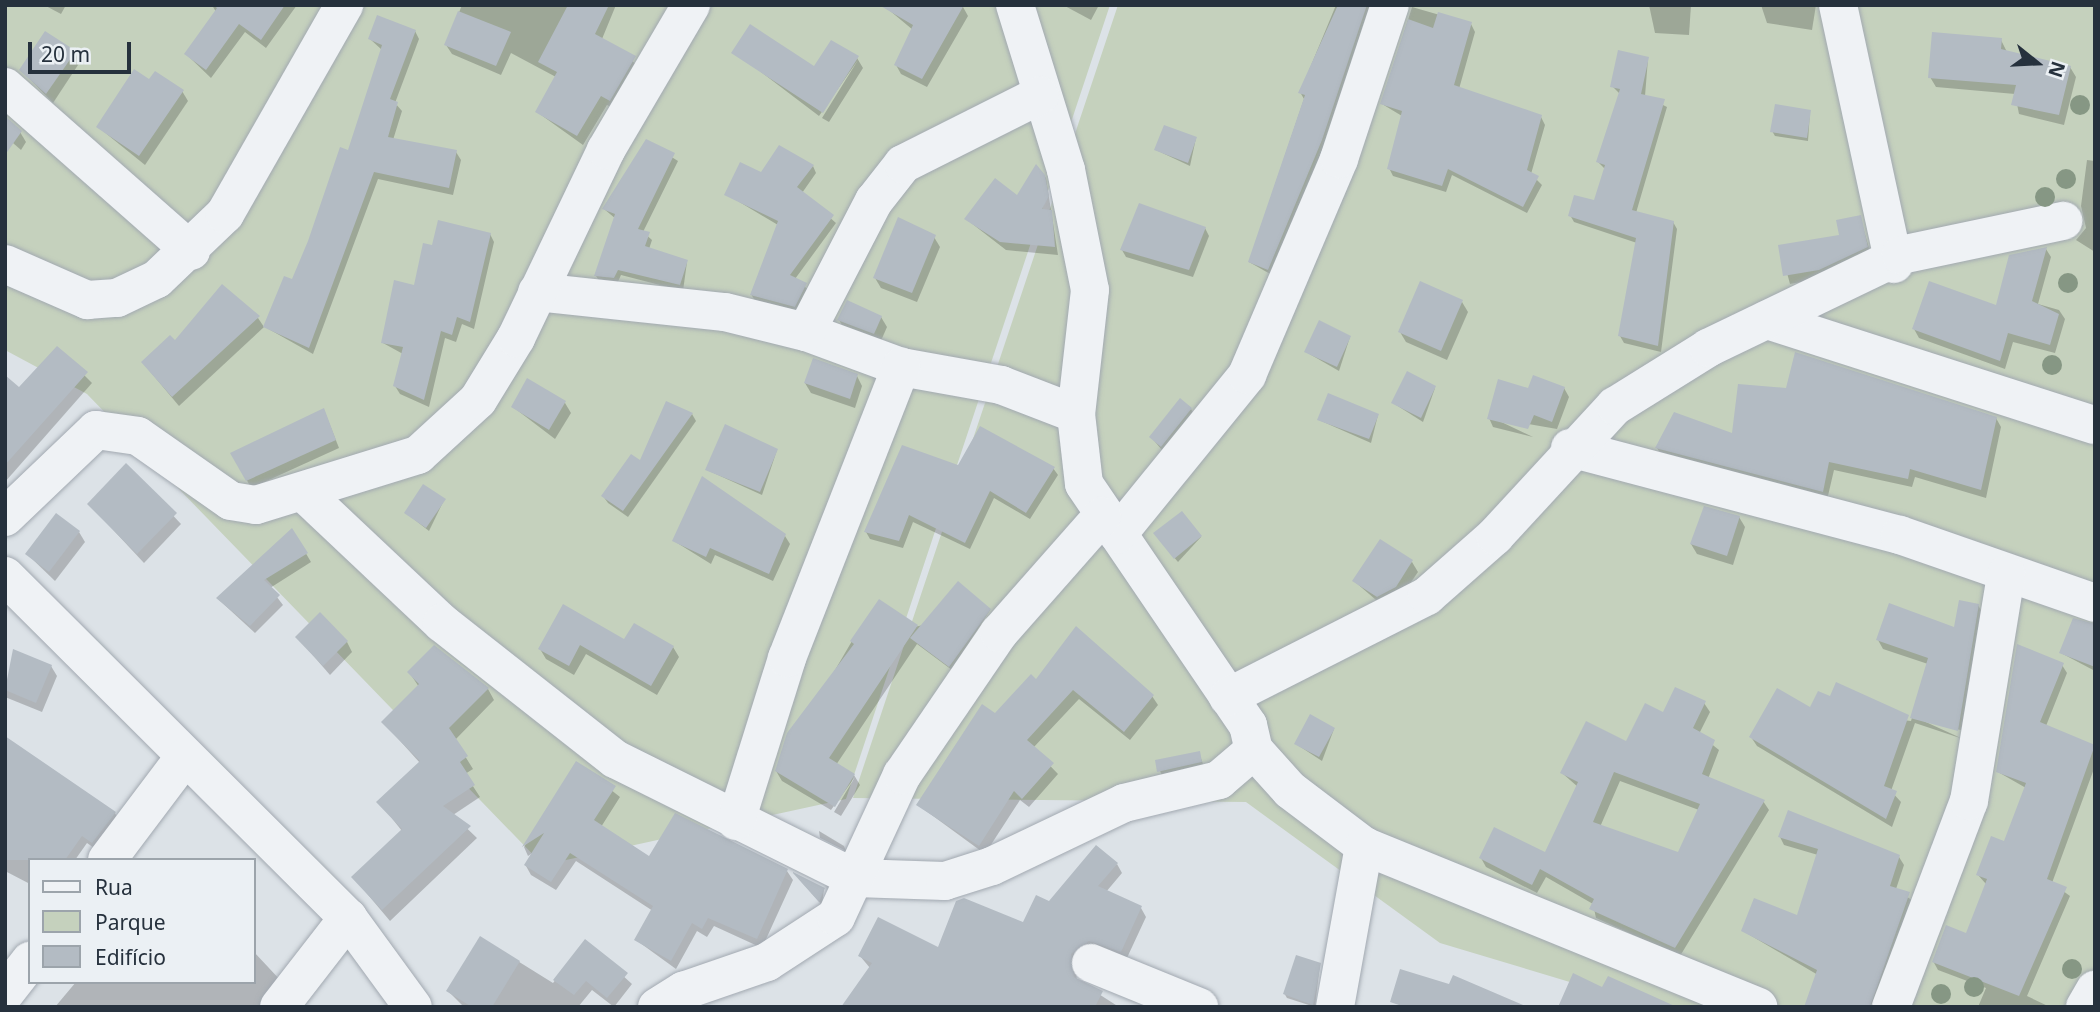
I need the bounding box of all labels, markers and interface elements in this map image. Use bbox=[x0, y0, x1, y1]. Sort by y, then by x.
scale bar bbox=[32, 28, 135, 72]
north arrow bbox=[2002, 28, 2072, 98]
text: 20 m bbox=[41, 40, 90, 68]
text: N bbox=[2042, 58, 2072, 81]
legend bbox=[28, 858, 256, 984]
text: Rua bbox=[95, 873, 133, 901]
text: Parque bbox=[95, 908, 165, 936]
text: Edifício bbox=[95, 943, 166, 971]

